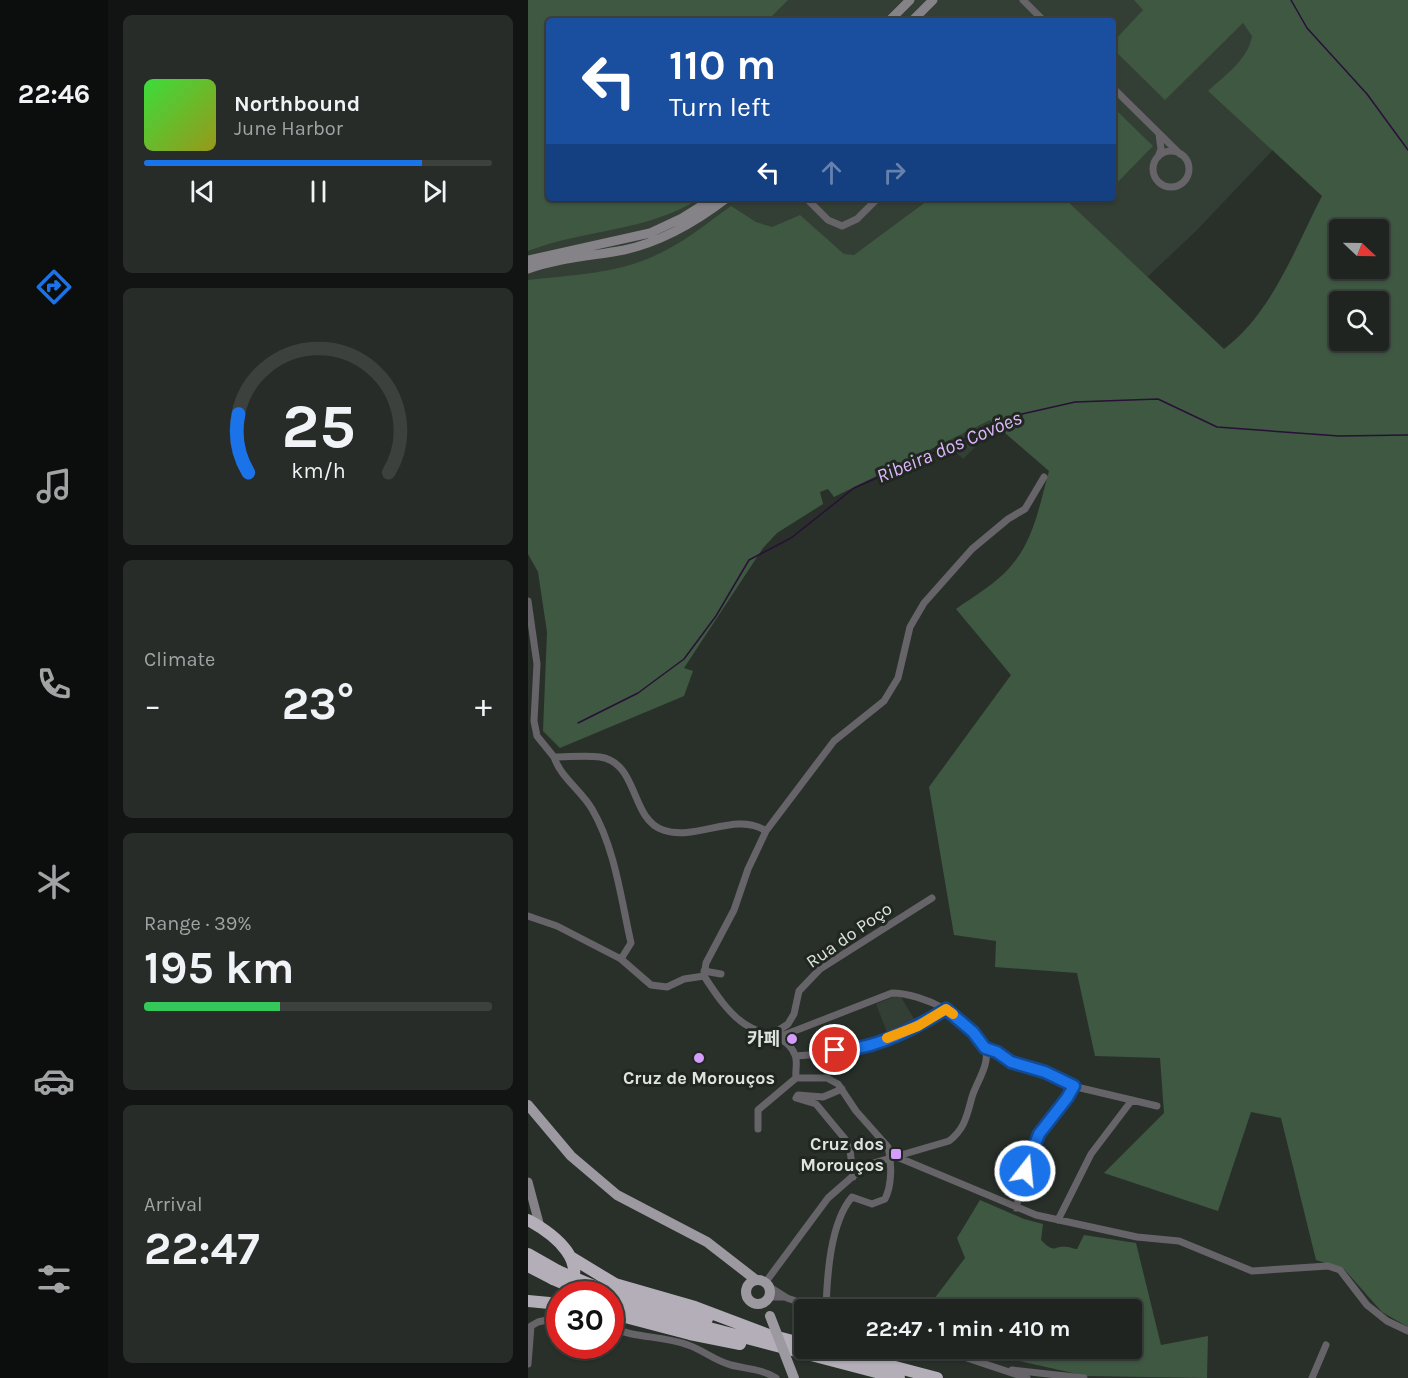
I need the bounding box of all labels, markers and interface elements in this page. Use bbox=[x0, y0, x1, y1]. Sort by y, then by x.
text: 110 m bbox=[669, 40, 776, 90]
icon: left bbox=[570, 42, 648, 120]
text: 22:46 bbox=[18, 78, 90, 110]
text: Northbound bbox=[234, 91, 360, 117]
text: Turn left bbox=[669, 91, 770, 123]
text: June Harbor bbox=[234, 117, 343, 140]
icon: left bbox=[752, 156, 785, 189]
icon: ahead bbox=[815, 156, 848, 189]
icon: right bbox=[878, 156, 911, 189]
icon: previous bbox=[186, 175, 219, 208]
icon: pause bbox=[302, 175, 335, 208]
icon: next bbox=[418, 175, 451, 208]
north arrow bbox=[1329, 219, 1389, 279]
map controls bbox=[1329, 219, 1389, 351]
icon: directions bbox=[33, 266, 75, 308]
button: search bbox=[1329, 291, 1389, 351]
text: 25 bbox=[281, 391, 355, 464]
water label: Ribeira dos Covões bbox=[873, 406, 1025, 488]
text: km/h bbox=[291, 459, 345, 484]
icon: music bbox=[33, 465, 75, 507]
text: Climate bbox=[144, 648, 215, 671]
icon: phone bbox=[33, 663, 75, 705]
text: 23° bbox=[282, 678, 354, 730]
text: − bbox=[144, 686, 161, 724]
text: + bbox=[475, 686, 492, 724]
icon: climate bbox=[33, 861, 75, 903]
street label: Rua do Poço bbox=[802, 897, 896, 973]
text: Range · 39% bbox=[144, 912, 252, 935]
text: 195 km bbox=[144, 942, 294, 994]
pin bbox=[809, 1024, 860, 1075]
place label: 카페 bbox=[747, 1028, 780, 1050]
marker: 카페 bbox=[785, 1032, 799, 1046]
icon: arrive bbox=[818, 1033, 851, 1066]
marker: Cruz de Morouços bbox=[692, 1051, 706, 1065]
icon: car bbox=[33, 1060, 75, 1102]
place label: Cruz de Morouços bbox=[623, 1067, 775, 1089]
place label: Cruz dos Morouços bbox=[800, 1133, 884, 1176]
position arrow bbox=[993, 1139, 1057, 1203]
marker: Cruz dos Morouços bbox=[889, 1147, 903, 1161]
text: Arrival bbox=[144, 1193, 203, 1216]
text: 22:47 bbox=[144, 1223, 260, 1275]
icon: filters bbox=[33, 1258, 75, 1300]
speed limit sign: 30 bbox=[546, 1281, 624, 1359]
text: 22:47 · 1 min · 410 m bbox=[866, 1316, 1070, 1342]

